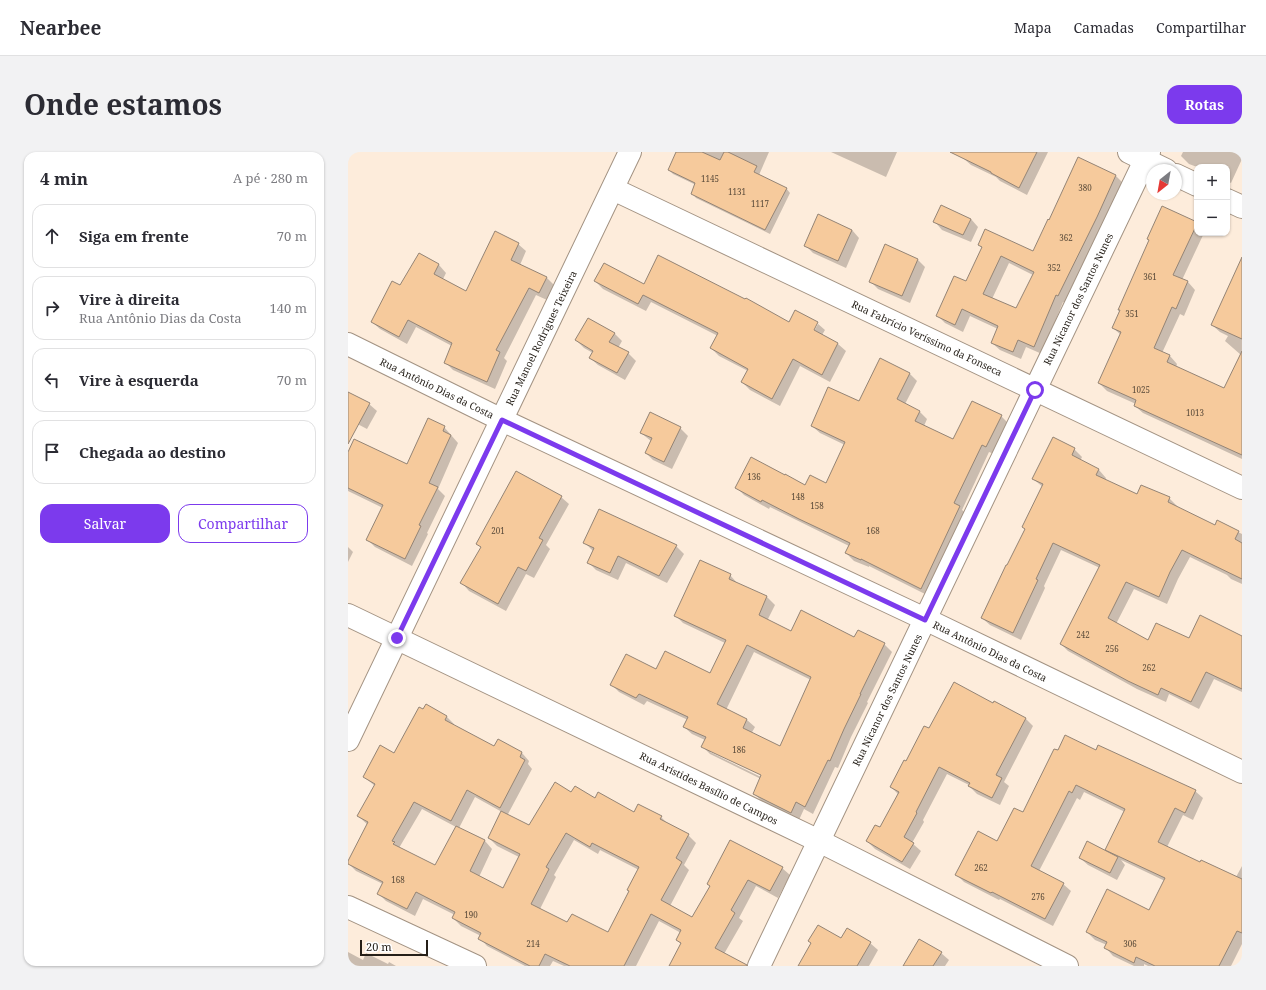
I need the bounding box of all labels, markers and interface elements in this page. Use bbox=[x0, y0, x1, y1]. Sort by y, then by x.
text: Nearbee bbox=[20, 15, 101, 41]
text: Mapa bbox=[1014, 18, 1052, 37]
text: Camadas bbox=[1074, 18, 1134, 37]
text: Compartilhar bbox=[1156, 18, 1246, 37]
text: Onde estamos bbox=[24, 85, 222, 123]
button: Rotas bbox=[1167, 85, 1242, 124]
north arrow bbox=[1146, 164, 1182, 200]
map controls bbox=[1194, 164, 1230, 236]
button: + bbox=[1194, 164, 1230, 200]
text: 4 min bbox=[40, 167, 88, 190]
text: A pé · 280 m bbox=[233, 169, 308, 187]
house number: 1145 bbox=[701, 173, 719, 184]
house number: 380 bbox=[1078, 182, 1092, 193]
house number: 1131 bbox=[728, 186, 746, 197]
house number: 1117 bbox=[751, 198, 769, 209]
button: − bbox=[1194, 200, 1230, 236]
icon: ahead bbox=[41, 225, 63, 247]
text: Siga em frente bbox=[79, 226, 189, 246]
text: 70 m bbox=[277, 227, 307, 245]
street label: Rua Nicanor dos Santos Nunes bbox=[1040, 230, 1116, 367]
house number: 362 bbox=[1059, 232, 1073, 243]
house number: 352 bbox=[1047, 262, 1061, 273]
street label: Rua Manoel Rodrigues Teixeira bbox=[502, 268, 580, 408]
house number: 361 bbox=[1143, 271, 1157, 282]
text: Vire à direita bbox=[79, 289, 180, 309]
icon: right bbox=[41, 297, 63, 319]
street label: Rua Fabrício Veríssimo da Fonseca bbox=[849, 297, 1005, 379]
text: 140 m bbox=[270, 299, 307, 317]
house number: 351 bbox=[1125, 308, 1139, 319]
text: Rua Antônio Dias da Costa bbox=[79, 309, 242, 327]
street label: Rua Antônio Dias da Costa bbox=[378, 354, 497, 422]
icon: left bbox=[41, 369, 63, 391]
text: Vire à esquerda bbox=[79, 370, 199, 390]
text: 70 m bbox=[277, 371, 307, 389]
route start bbox=[1026, 381, 1044, 399]
house number: 1025 bbox=[1132, 384, 1150, 395]
house number: 1013 bbox=[1186, 407, 1204, 418]
icon: arrive bbox=[41, 441, 63, 463]
text: Chegada ao destino bbox=[79, 442, 226, 462]
house number: 136 bbox=[747, 471, 761, 482]
house number: 148 bbox=[791, 491, 805, 502]
house number: 158 bbox=[810, 500, 824, 511]
button: Salvar bbox=[40, 504, 170, 543]
button: Compartilhar bbox=[178, 504, 308, 543]
house number: 201 bbox=[491, 525, 505, 536]
house number: 168 bbox=[866, 525, 880, 536]
street label: Rua Antônio Dias da Costa bbox=[931, 617, 1050, 685]
route end bbox=[388, 629, 406, 647]
house number: 242 bbox=[1076, 629, 1090, 640]
street label: Rua Nicanor dos Santos Nunes bbox=[849, 631, 925, 768]
house number: 256 bbox=[1105, 643, 1119, 654]
house number: 262 bbox=[1142, 662, 1156, 673]
house number: 186 bbox=[732, 744, 746, 755]
street label: Rua Aristides Basílio de Campos bbox=[638, 748, 781, 828]
house number: 262 bbox=[974, 862, 988, 873]
house number: 168 bbox=[391, 874, 405, 885]
house number: 276 bbox=[1031, 891, 1045, 902]
house number: 190 bbox=[464, 909, 478, 920]
scale bar bbox=[360, 938, 428, 957]
house number: 214 bbox=[526, 938, 540, 949]
house number: 306 bbox=[1123, 938, 1137, 949]
text: 20 m bbox=[366, 939, 392, 954]

